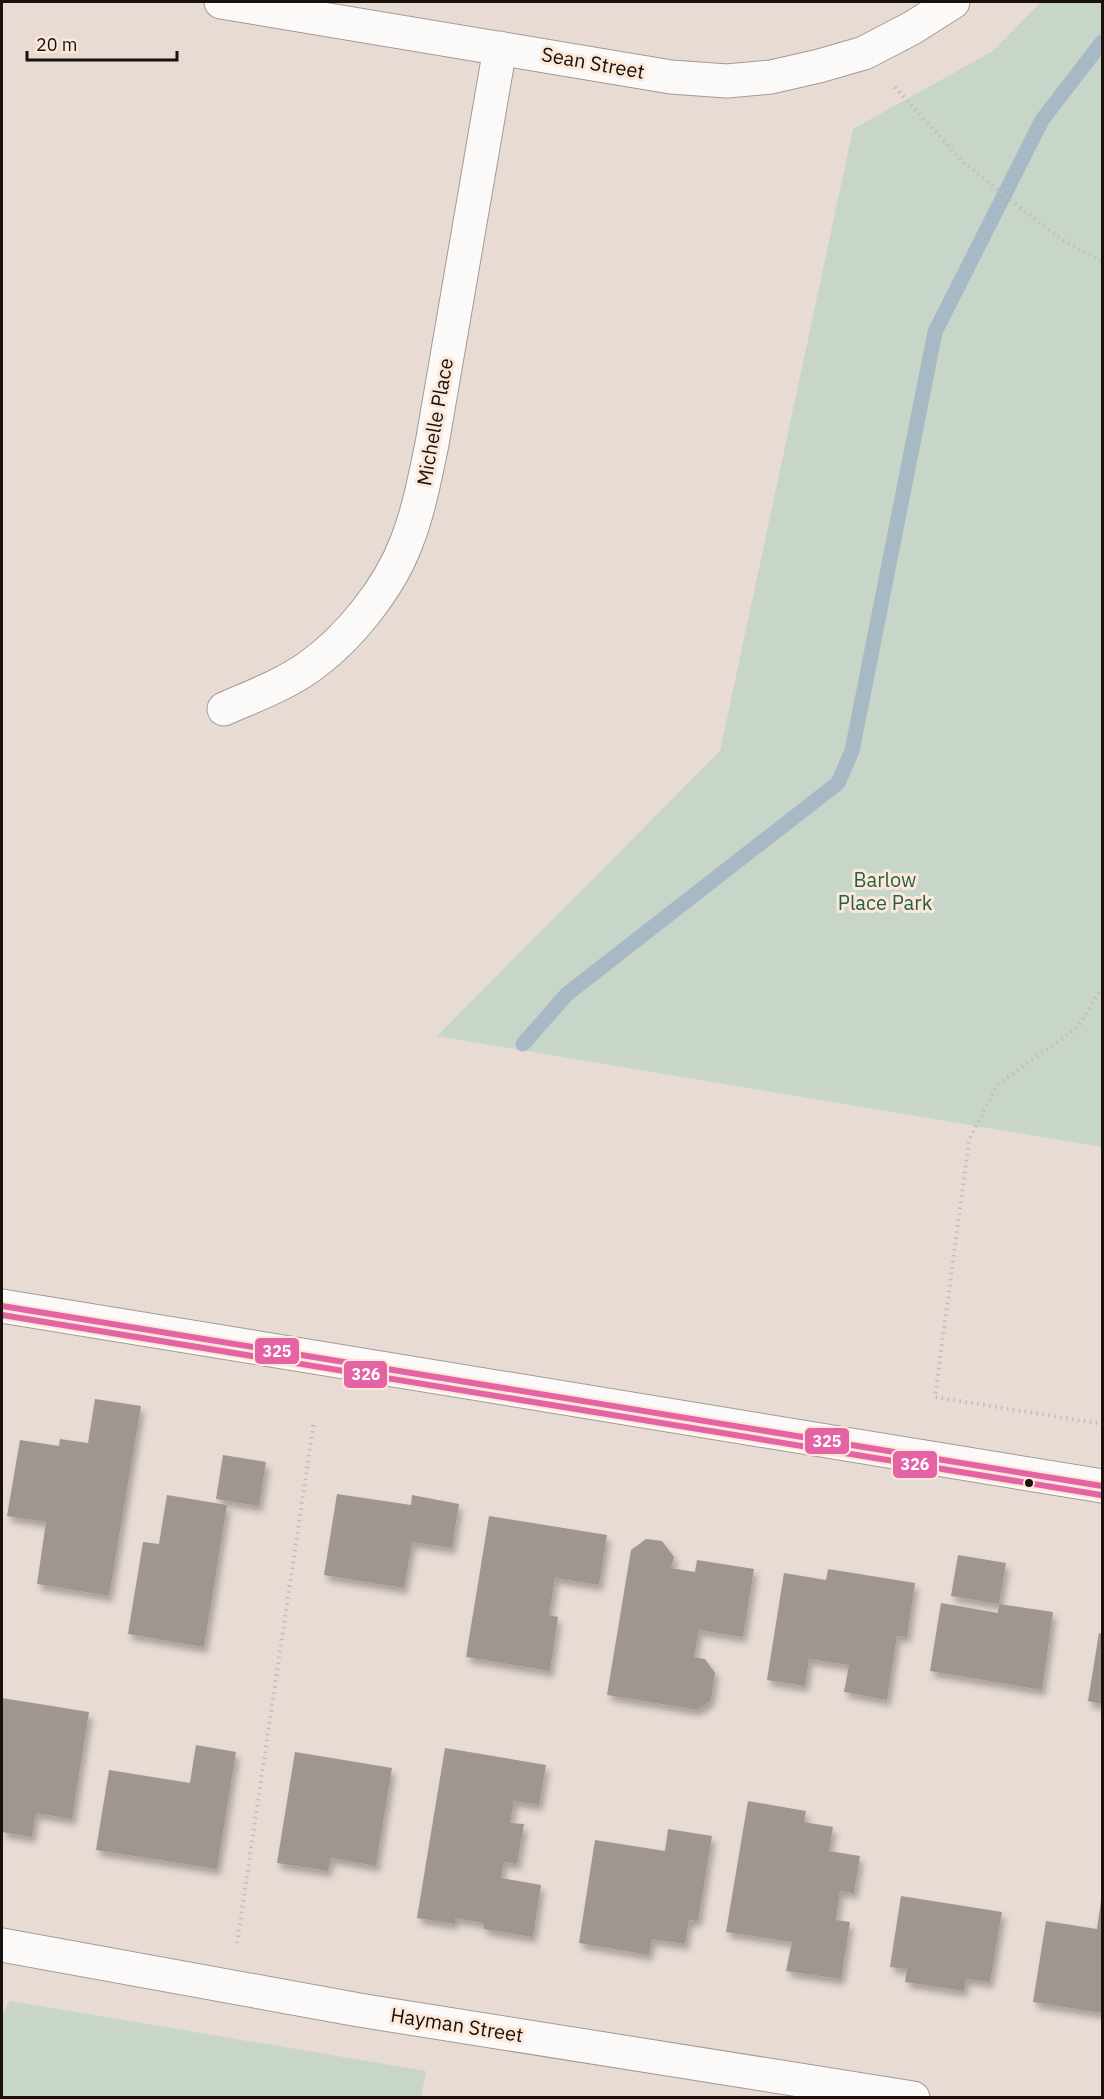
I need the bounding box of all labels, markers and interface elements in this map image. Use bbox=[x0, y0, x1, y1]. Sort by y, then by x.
scale bar bbox=[27, 24, 177, 62]
text: 20 m bbox=[36, 33, 78, 56]
street label: Sean Street bbox=[539, 40, 647, 85]
street label: Michelle Place bbox=[410, 356, 459, 488]
park label: Barlow Place Park bbox=[838, 866, 933, 916]
line badge: 325 bbox=[254, 1337, 300, 1365]
text: 325 bbox=[263, 1341, 292, 1361]
line badge: 326 bbox=[343, 1360, 388, 1389]
text: 326 bbox=[352, 1364, 381, 1384]
line badge: 325 bbox=[804, 1427, 850, 1455]
text: 325 bbox=[813, 1431, 842, 1451]
line badge: 326 bbox=[892, 1450, 938, 1479]
text: 326 bbox=[901, 1454, 930, 1474]
unlabelled marker bbox=[1023, 1477, 1035, 1489]
street label: Hayman Street bbox=[389, 2001, 525, 2048]

